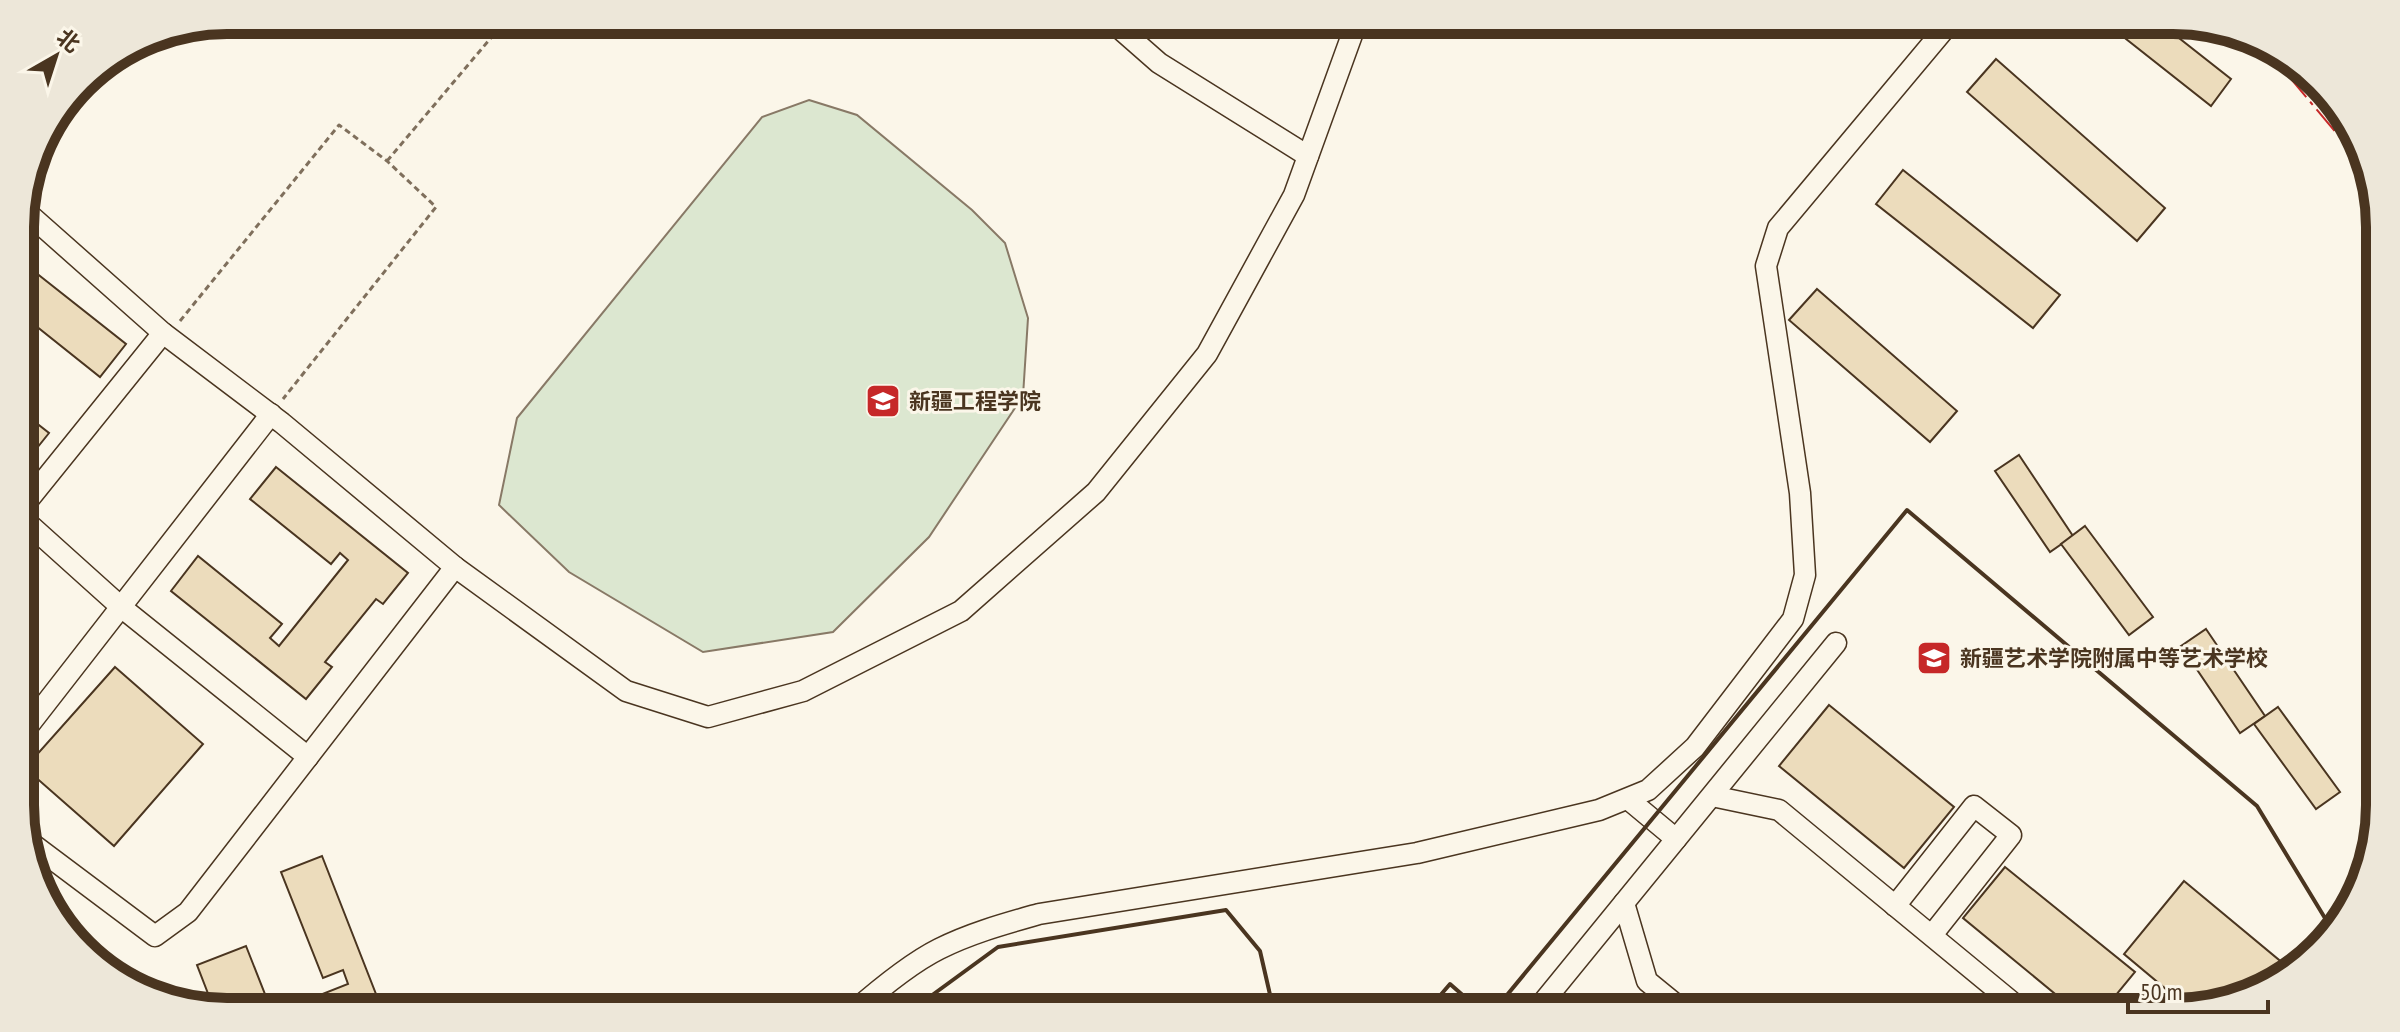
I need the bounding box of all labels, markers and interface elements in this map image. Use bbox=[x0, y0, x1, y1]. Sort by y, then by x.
north arrow bbox=[16, 16, 96, 96]
text: 北 bbox=[51, 23, 86, 58]
school or university icon: 新疆工程学院 bbox=[864, 382, 902, 420]
place label: 新疆工程学院 bbox=[909, 387, 1041, 415]
school or university icon: 新疆艺术学院附属中等艺术学校 bbox=[1915, 639, 1953, 677]
place label: 新疆艺术学院附属中等艺术学校 bbox=[1960, 644, 2268, 672]
scale bar bbox=[2128, 964, 2268, 1014]
text: 50 m bbox=[2140, 976, 2182, 1007]

